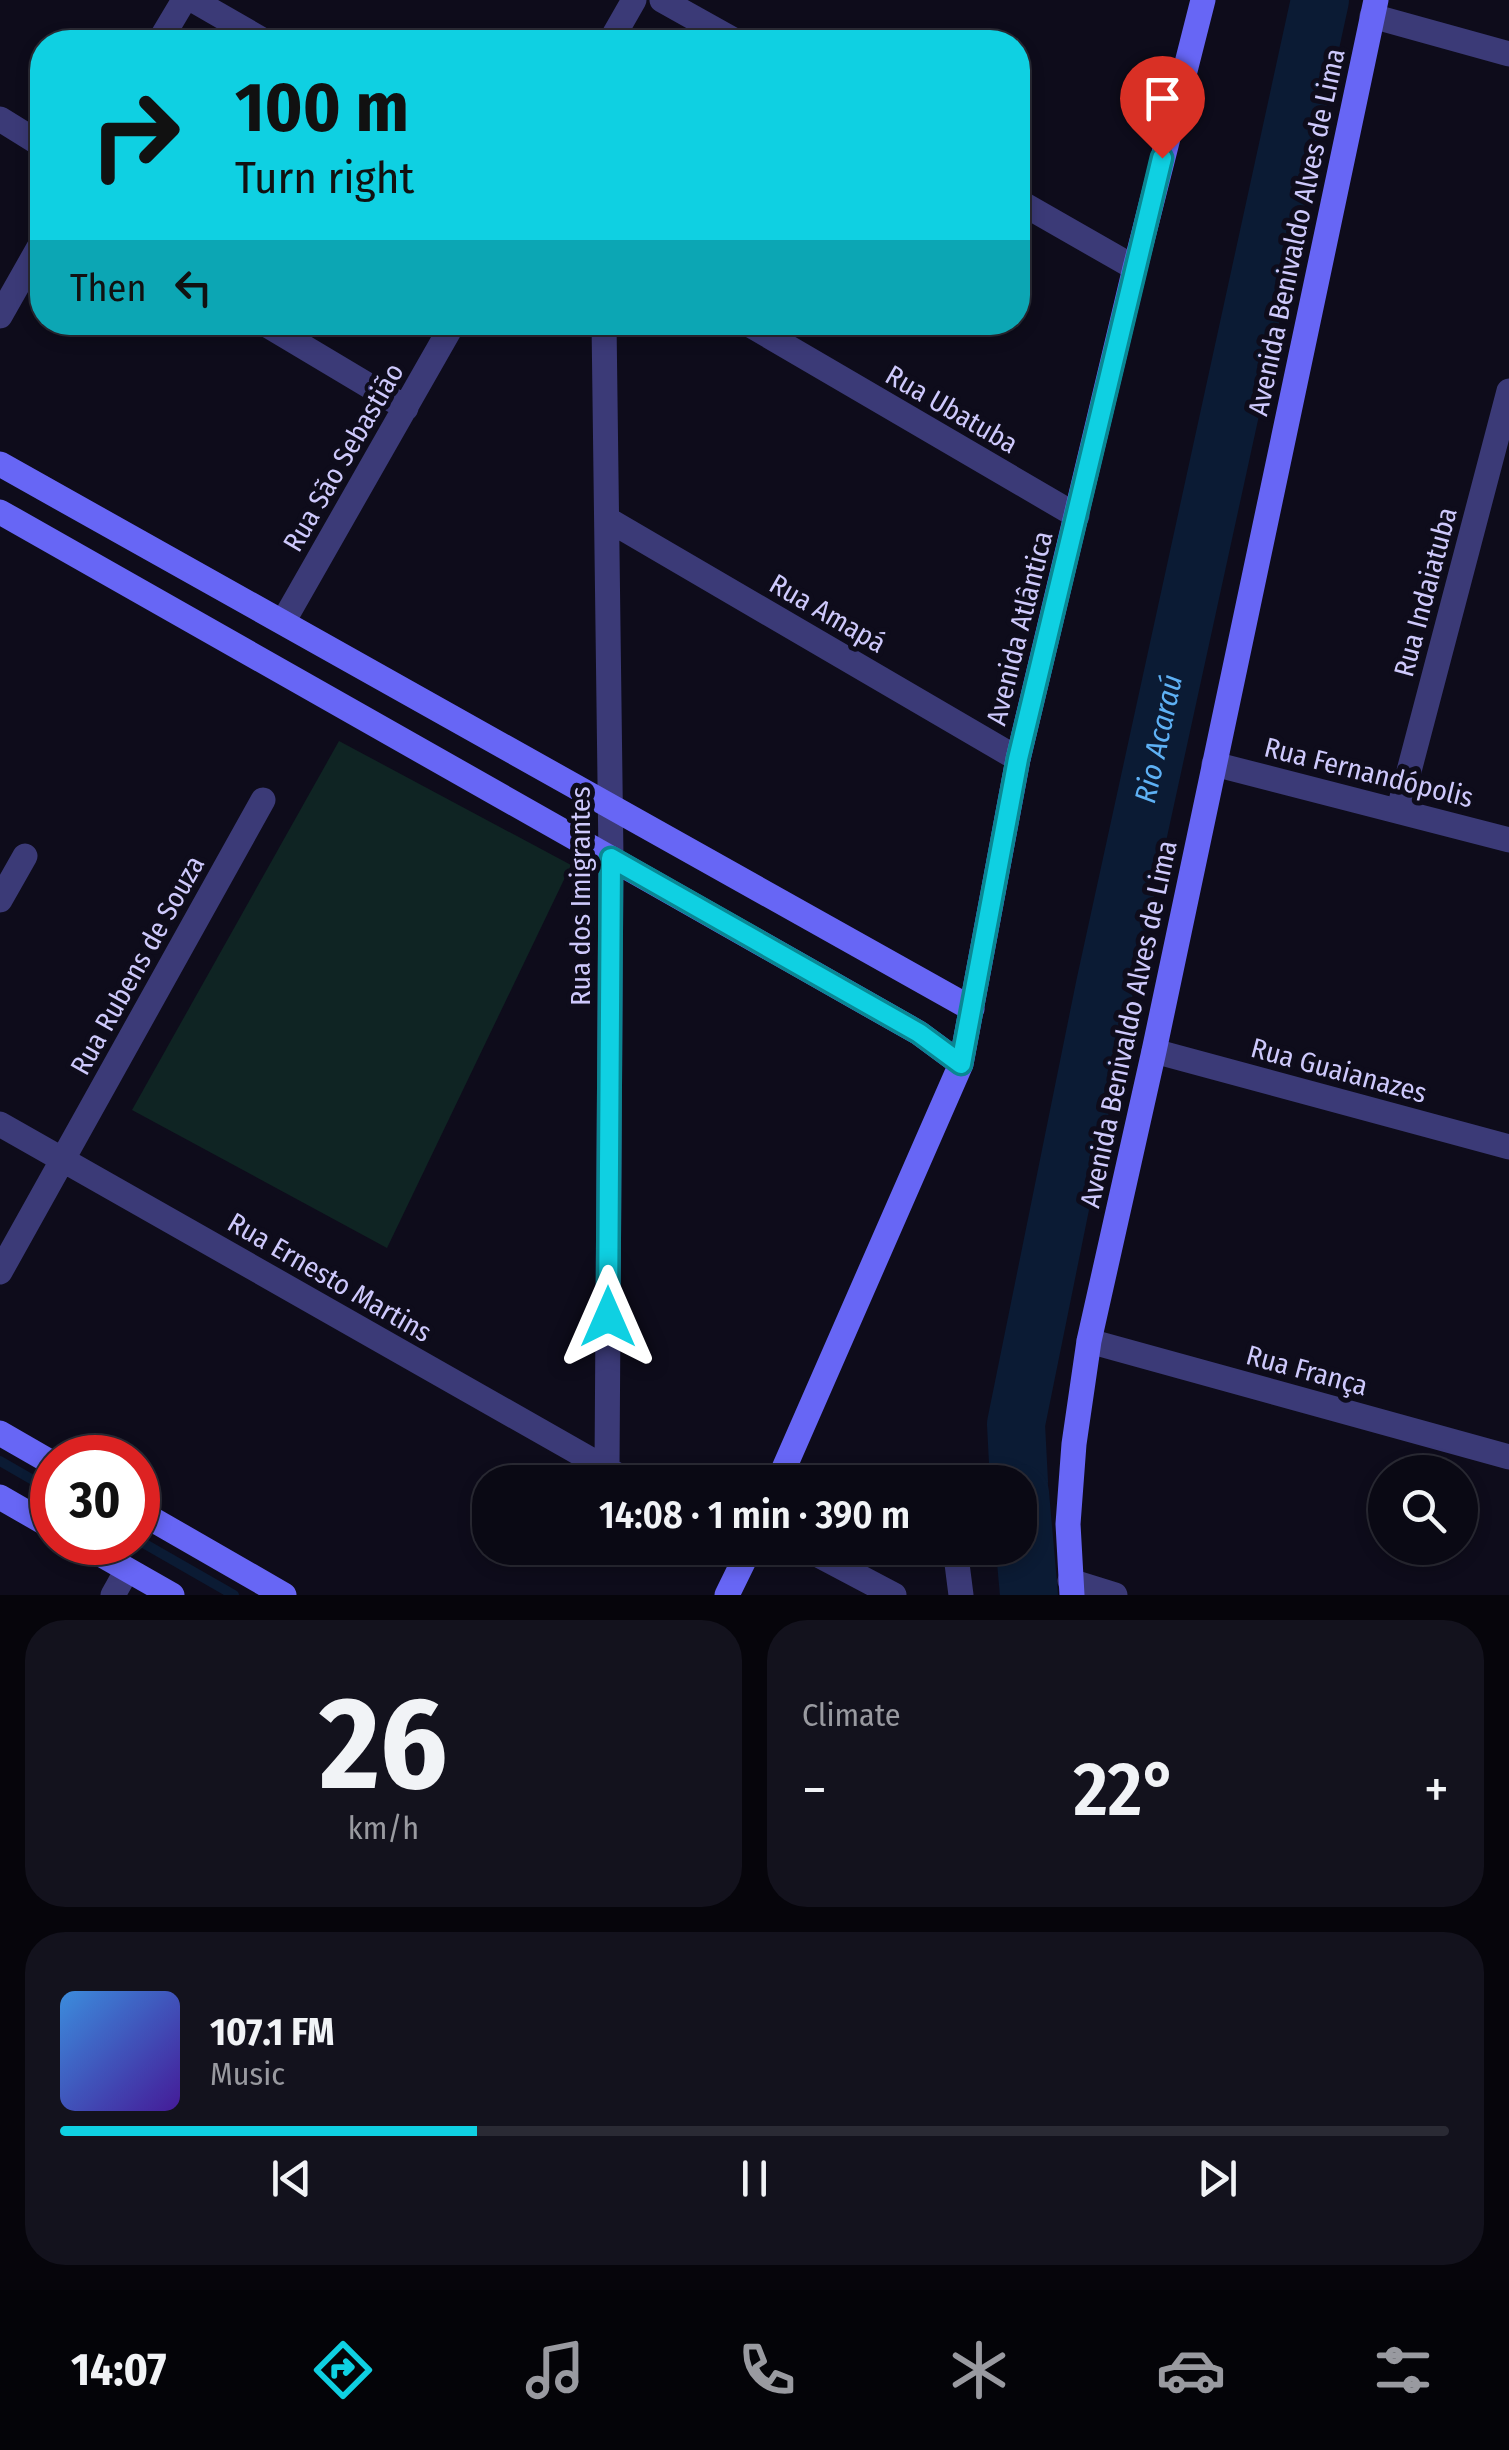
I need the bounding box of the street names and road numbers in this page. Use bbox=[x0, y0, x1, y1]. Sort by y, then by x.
street label: Avenida Benivaldo Alves de Lima bbox=[1241, 45, 1352, 419]
street label: Rua São Sebastião bbox=[276, 357, 411, 557]
street label: Rua Ubatuba bbox=[880, 358, 1024, 461]
street label: Rua Indaiatuba bbox=[1387, 504, 1464, 680]
street label: Avenida Atlântica bbox=[979, 528, 1060, 729]
street label: Rua Amapá bbox=[764, 567, 892, 660]
street label: Rua Fernandópolis bbox=[1261, 731, 1477, 814]
street label: Rua dos Imigrantes bbox=[564, 786, 597, 1006]
street label: Avenida Benivaldo Alves de Lima bbox=[1073, 837, 1184, 1211]
street label: Rua Rubens de Souza bbox=[64, 850, 211, 1080]
street label: Rua Guaianazes bbox=[1247, 1031, 1430, 1110]
street label: Rua Ernesto Martins bbox=[222, 1206, 437, 1349]
street label: Rua França bbox=[1243, 1338, 1371, 1403]

